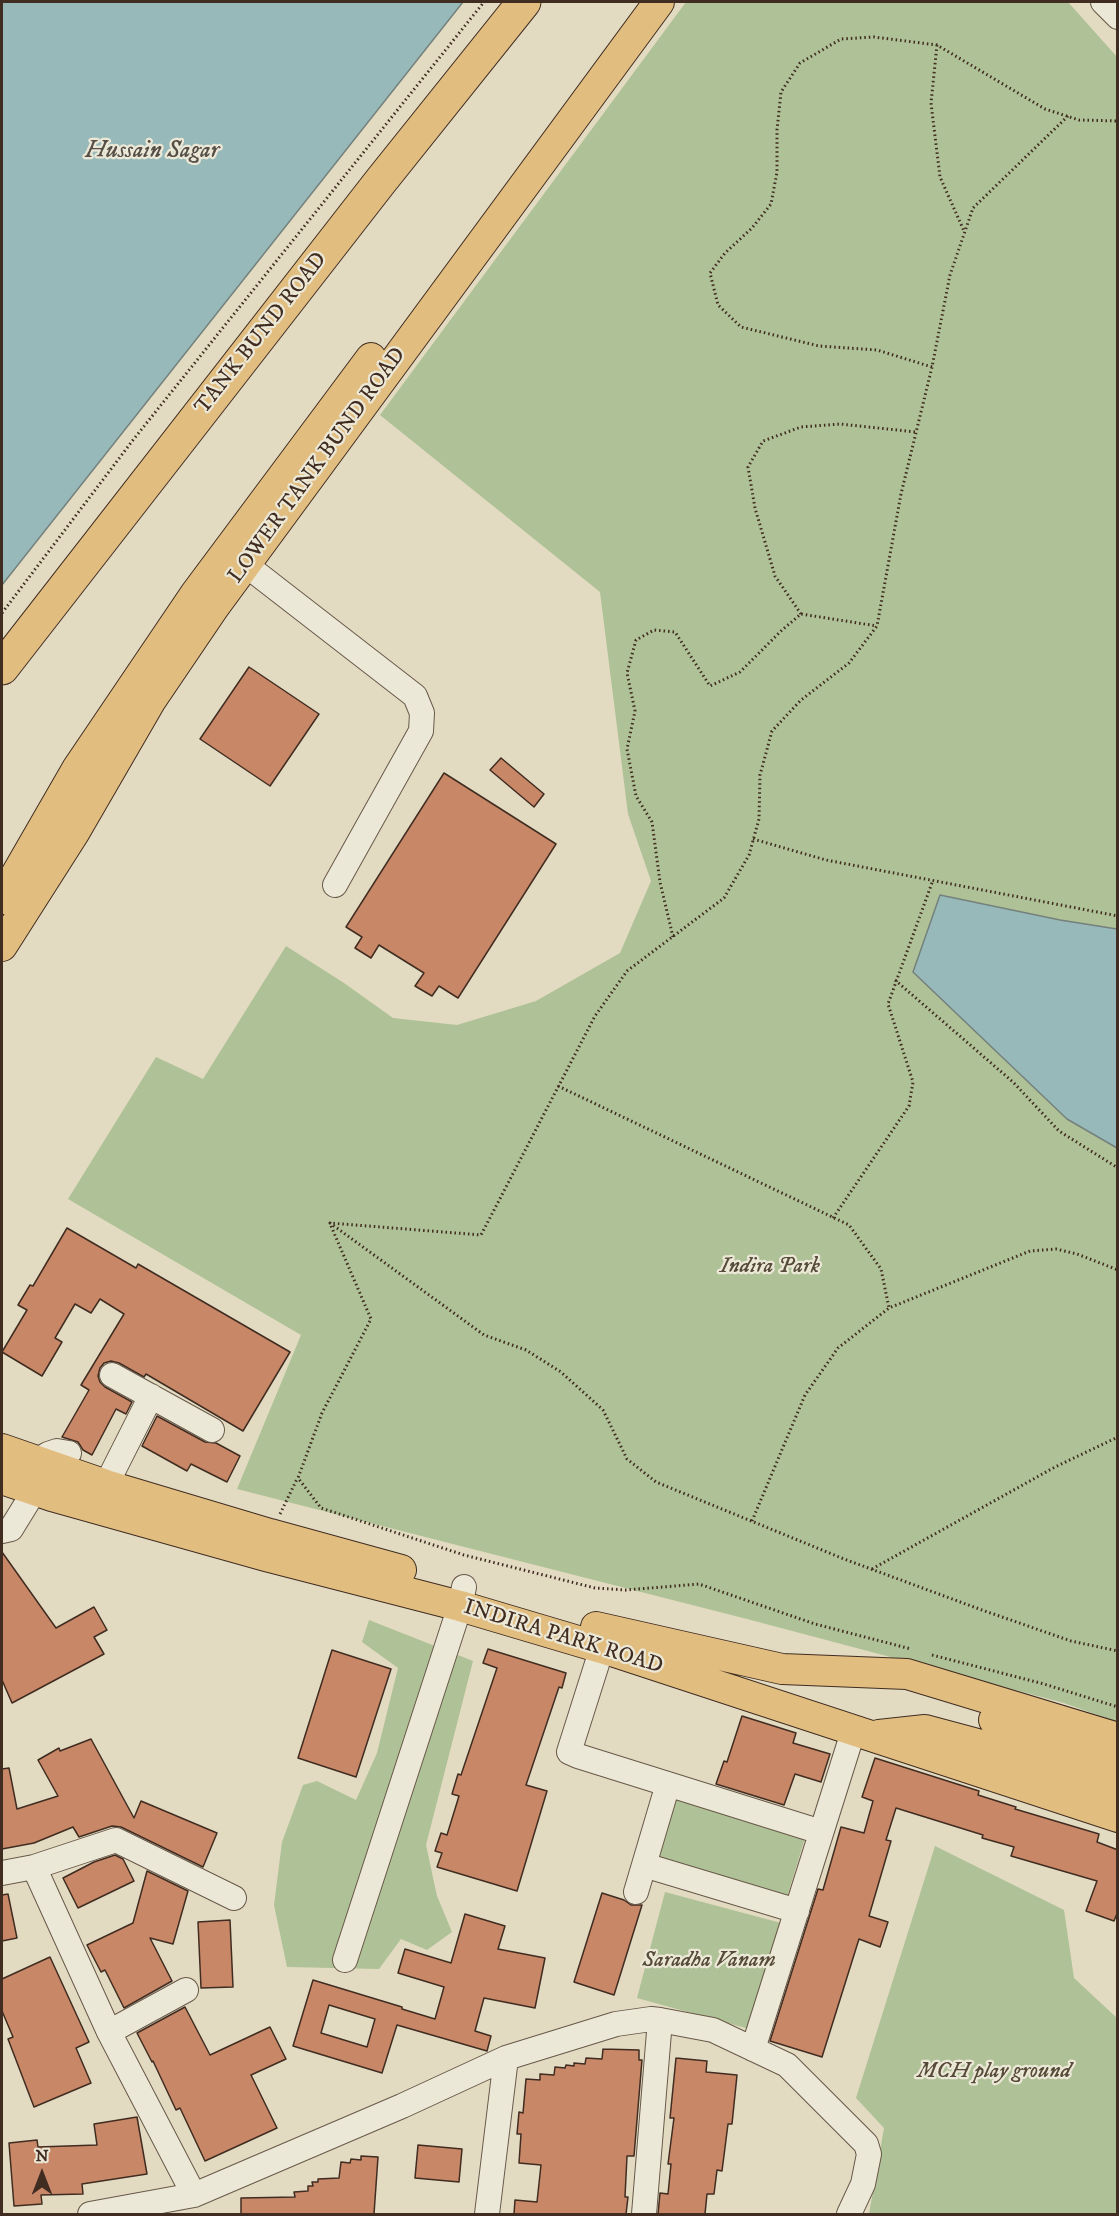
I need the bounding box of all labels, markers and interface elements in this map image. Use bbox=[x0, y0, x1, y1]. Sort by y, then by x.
water label: Hussain Sagar bbox=[85, 138, 219, 166]
street label: TANK BUND ROAD bbox=[190, 248, 334, 420]
street label: LOWER TANK BUND ROAD bbox=[224, 343, 412, 589]
park label: Indira Park bbox=[720, 1254, 820, 1280]
street label: INDIRA PARK ROAD bbox=[460, 1595, 666, 1681]
park label: Saradha Vanam bbox=[642, 1948, 776, 1974]
park label: MCH play ground bbox=[917, 2059, 1071, 2085]
north arrow bbox=[12, 2144, 72, 2204]
text: N bbox=[35, 2146, 49, 2166]

